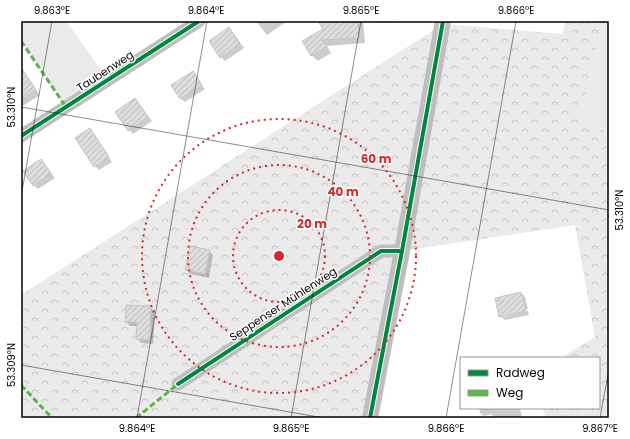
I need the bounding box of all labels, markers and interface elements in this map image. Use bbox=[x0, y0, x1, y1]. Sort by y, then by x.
text: 9.863°E bbox=[34, 3, 70, 18]
text: 9.864°E bbox=[188, 3, 224, 18]
text: 9.865°E bbox=[343, 3, 379, 18]
text: 9.866°E bbox=[498, 3, 534, 18]
street label: Taubenweg bbox=[73, 47, 137, 95]
text: 53.310°N bbox=[4, 87, 19, 127]
text: 60 m bbox=[361, 150, 392, 167]
text: 40 m bbox=[327, 183, 359, 200]
text: 53.310°N bbox=[612, 190, 627, 230]
text: 20 m bbox=[297, 215, 327, 232]
centre of rings bbox=[272, 249, 286, 263]
street label: Seppenser Mühlenweg bbox=[226, 263, 340, 345]
text: 53.309°N bbox=[4, 343, 19, 387]
legend bbox=[460, 357, 600, 409]
text: Radweg bbox=[496, 364, 545, 381]
text: Weg bbox=[496, 384, 523, 401]
text: 9.864°E bbox=[119, 421, 155, 436]
text: 9.865°E bbox=[273, 421, 309, 436]
text: 9.866°E bbox=[428, 421, 464, 436]
text: 9.867°E bbox=[582, 421, 618, 436]

